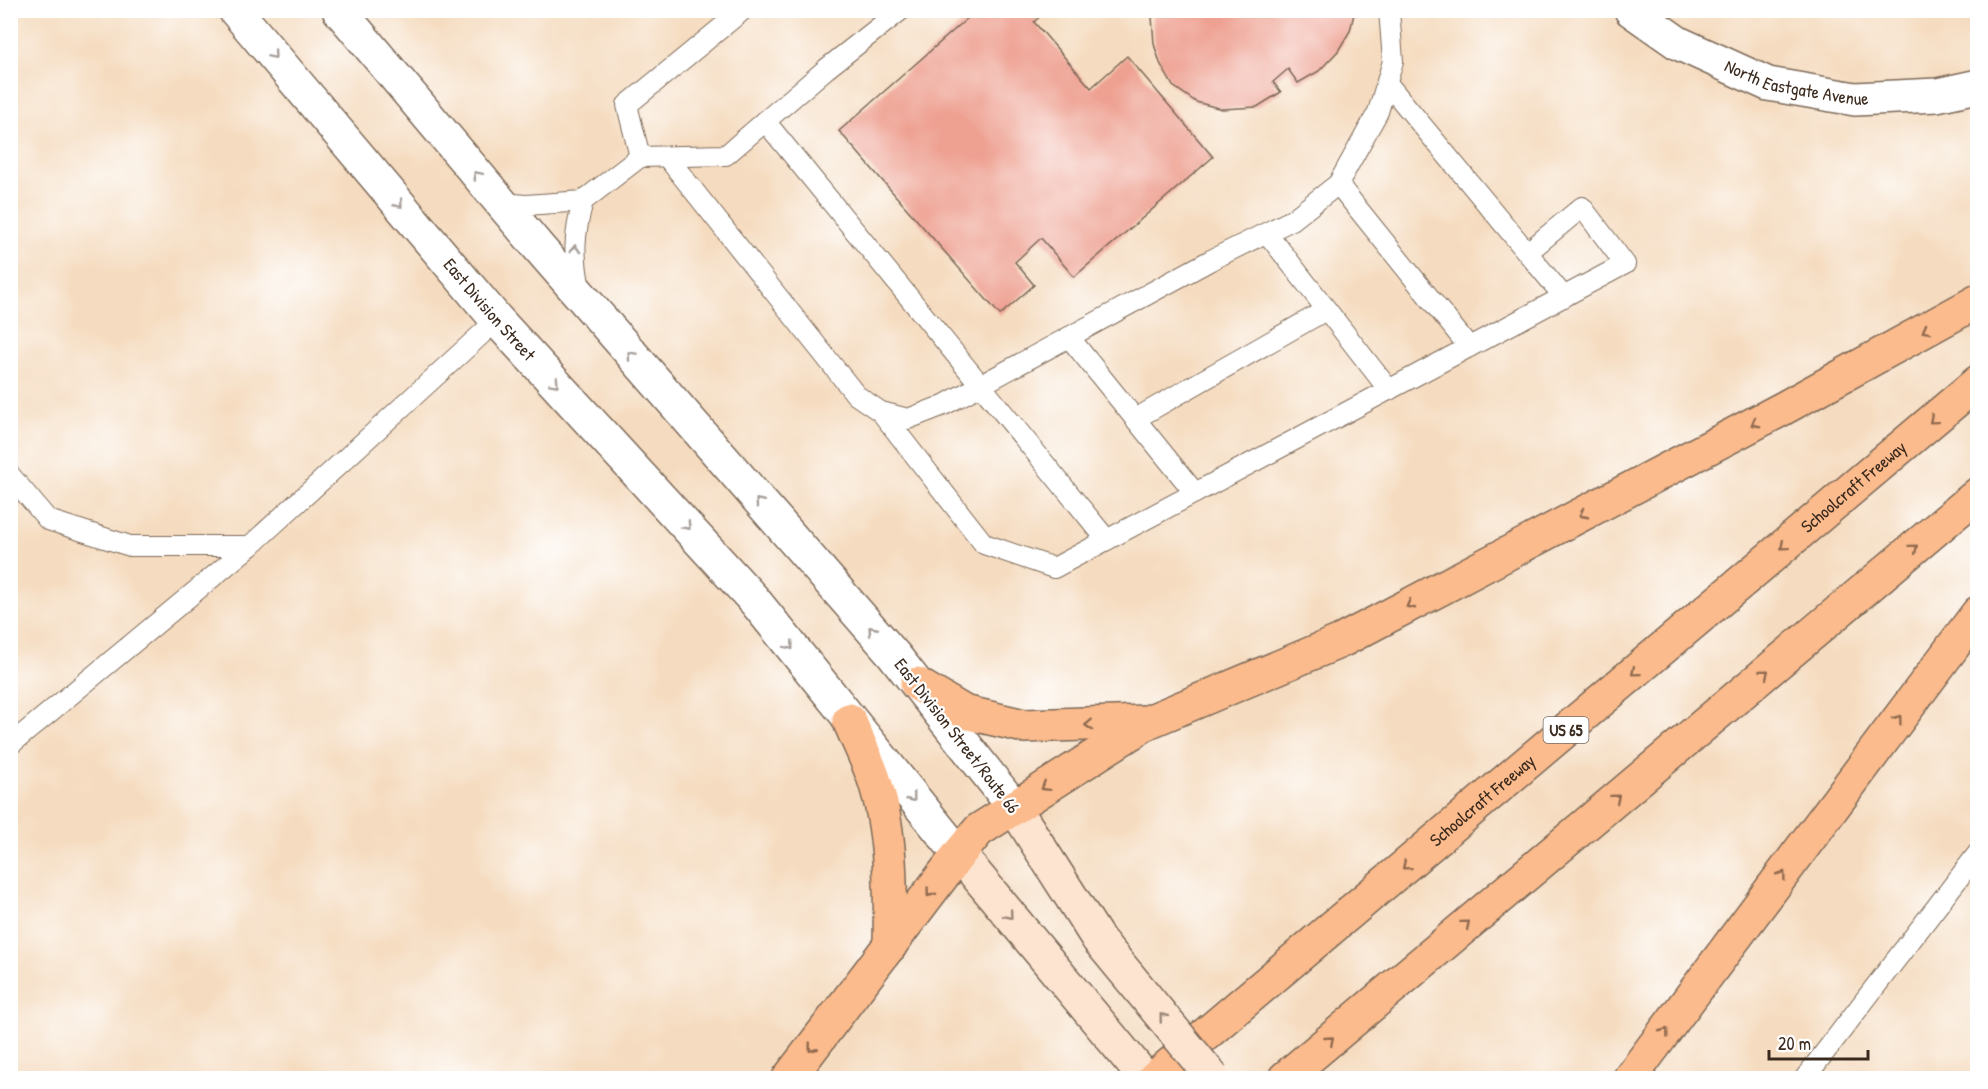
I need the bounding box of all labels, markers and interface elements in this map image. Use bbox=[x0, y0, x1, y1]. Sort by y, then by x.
one-way arrow bbox=[266, 48, 277, 59]
street label: North Eastgate Avenue bbox=[1721, 53, 1869, 111]
one-way arrow bbox=[473, 170, 484, 181]
one-way arrow bbox=[392, 197, 403, 208]
one-way arrow bbox=[568, 244, 581, 253]
street label: East Division Street bbox=[438, 253, 542, 367]
one-way arrow bbox=[1922, 323, 1932, 334]
one-way arrow bbox=[627, 351, 638, 361]
one-way arrow bbox=[548, 376, 559, 386]
one-way arrow bbox=[1929, 413, 1940, 424]
one-way arrow bbox=[1751, 416, 1761, 427]
street label: Schoolcraft Freeway bbox=[1795, 434, 1912, 538]
one-way arrow bbox=[755, 498, 766, 509]
one-way arrow bbox=[1578, 507, 1589, 518]
one-way arrow bbox=[680, 519, 691, 530]
one-way arrow bbox=[1780, 539, 1791, 550]
one-way arrow bbox=[1907, 544, 1918, 555]
one-way arrow bbox=[1406, 598, 1416, 609]
one-way arrow bbox=[868, 626, 879, 637]
one-way arrow bbox=[783, 639, 794, 650]
street label: East Division Street/Route 66 bbox=[889, 653, 1026, 818]
one-way arrow bbox=[1631, 665, 1642, 676]
one-way arrow bbox=[1758, 669, 1769, 680]
one-way arrow bbox=[1891, 715, 1902, 726]
road number: US 65 bbox=[1544, 717, 1588, 743]
one-way arrow bbox=[1085, 719, 1094, 732]
street label: Schoolcraft Freeway bbox=[1424, 748, 1541, 852]
one-way arrow bbox=[1041, 779, 1051, 791]
one-way arrow bbox=[905, 791, 916, 802]
one-way arrow bbox=[1609, 795, 1620, 806]
one-way arrow bbox=[1402, 858, 1413, 869]
one-way arrow bbox=[1774, 871, 1785, 882]
one-way arrow bbox=[926, 886, 937, 897]
one-way arrow bbox=[1002, 908, 1013, 919]
one-way arrow bbox=[1459, 920, 1470, 931]
one-way arrow bbox=[1159, 1013, 1170, 1024]
scale bar bbox=[1769, 1023, 1868, 1061]
one-way arrow bbox=[1658, 1027, 1669, 1038]
text: 20 m bbox=[1778, 1031, 1811, 1056]
one-way arrow bbox=[1323, 1037, 1334, 1048]
one-way arrow bbox=[809, 1042, 820, 1053]

